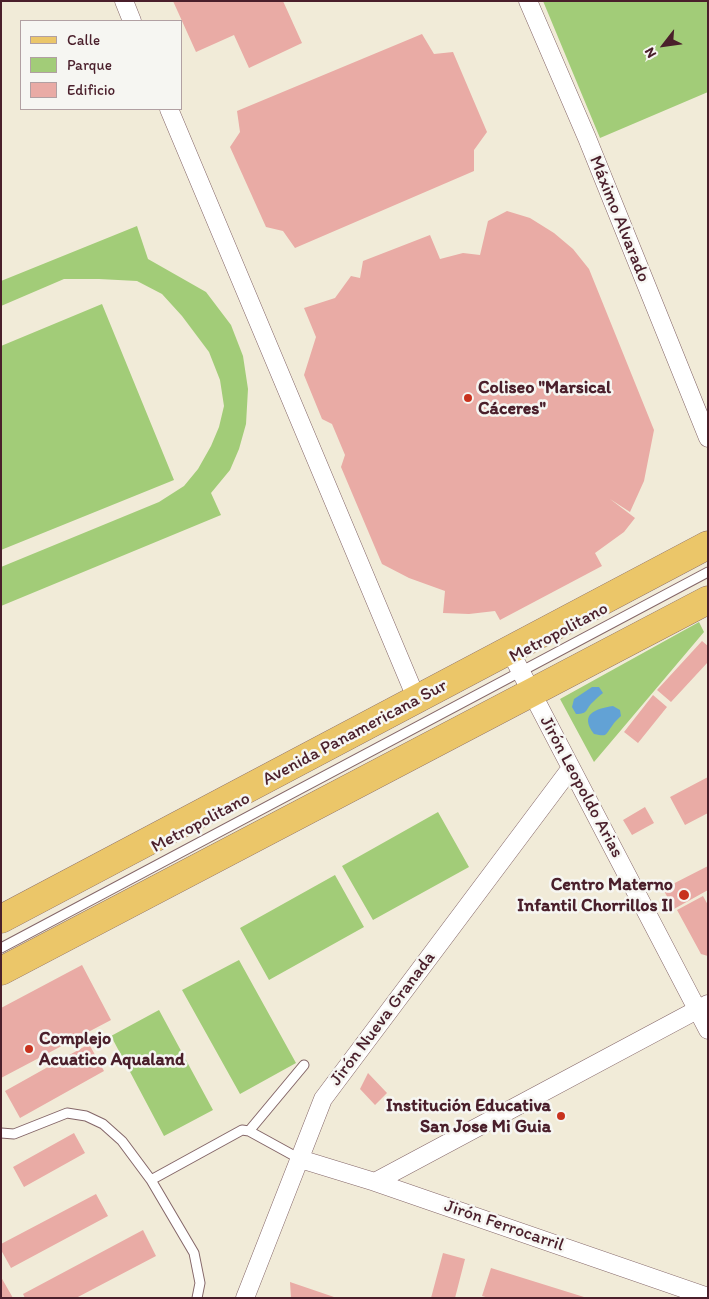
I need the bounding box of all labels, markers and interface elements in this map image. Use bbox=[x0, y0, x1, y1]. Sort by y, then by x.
legend bbox=[20, 20, 182, 110]
north arrow bbox=[639, 20, 689, 70]
text: Calle bbox=[67, 31, 100, 49]
text: N bbox=[641, 44, 660, 61]
text: Parque bbox=[67, 56, 112, 74]
text: Edificio bbox=[67, 81, 115, 99]
street label: Máximo Alvarado bbox=[584, 153, 654, 285]
place label: Coliseo "Marsical Cáceres" bbox=[478, 377, 611, 419]
marker: Coliseo "Marsical Cáceres" bbox=[462, 392, 474, 404]
street label: Metropolitano bbox=[506, 598, 612, 668]
street label: Avenida Panamericana Sur bbox=[259, 675, 451, 791]
street label: Jirón Leopoldo Arias bbox=[535, 713, 627, 861]
street label: Metropolitano bbox=[148, 788, 254, 858]
place label: Centro Materno Infantil Chorrillos II bbox=[517, 874, 673, 916]
marker: Centro Materno Infantil Chorrillos II bbox=[677, 888, 691, 902]
street label: Jirón Nueva Granada bbox=[326, 948, 440, 1090]
place label: Complejo Acuatico Aqualand bbox=[39, 1028, 185, 1070]
marker: Complejo Acuatico Aqualand bbox=[23, 1043, 35, 1055]
place label: Institución Educativa San Jose Mi Guia bbox=[386, 1095, 551, 1138]
marker: Institución Educativa San Jose Mi Guia bbox=[555, 1110, 567, 1122]
street label: Jirón Ferrocarril bbox=[441, 1195, 567, 1257]

